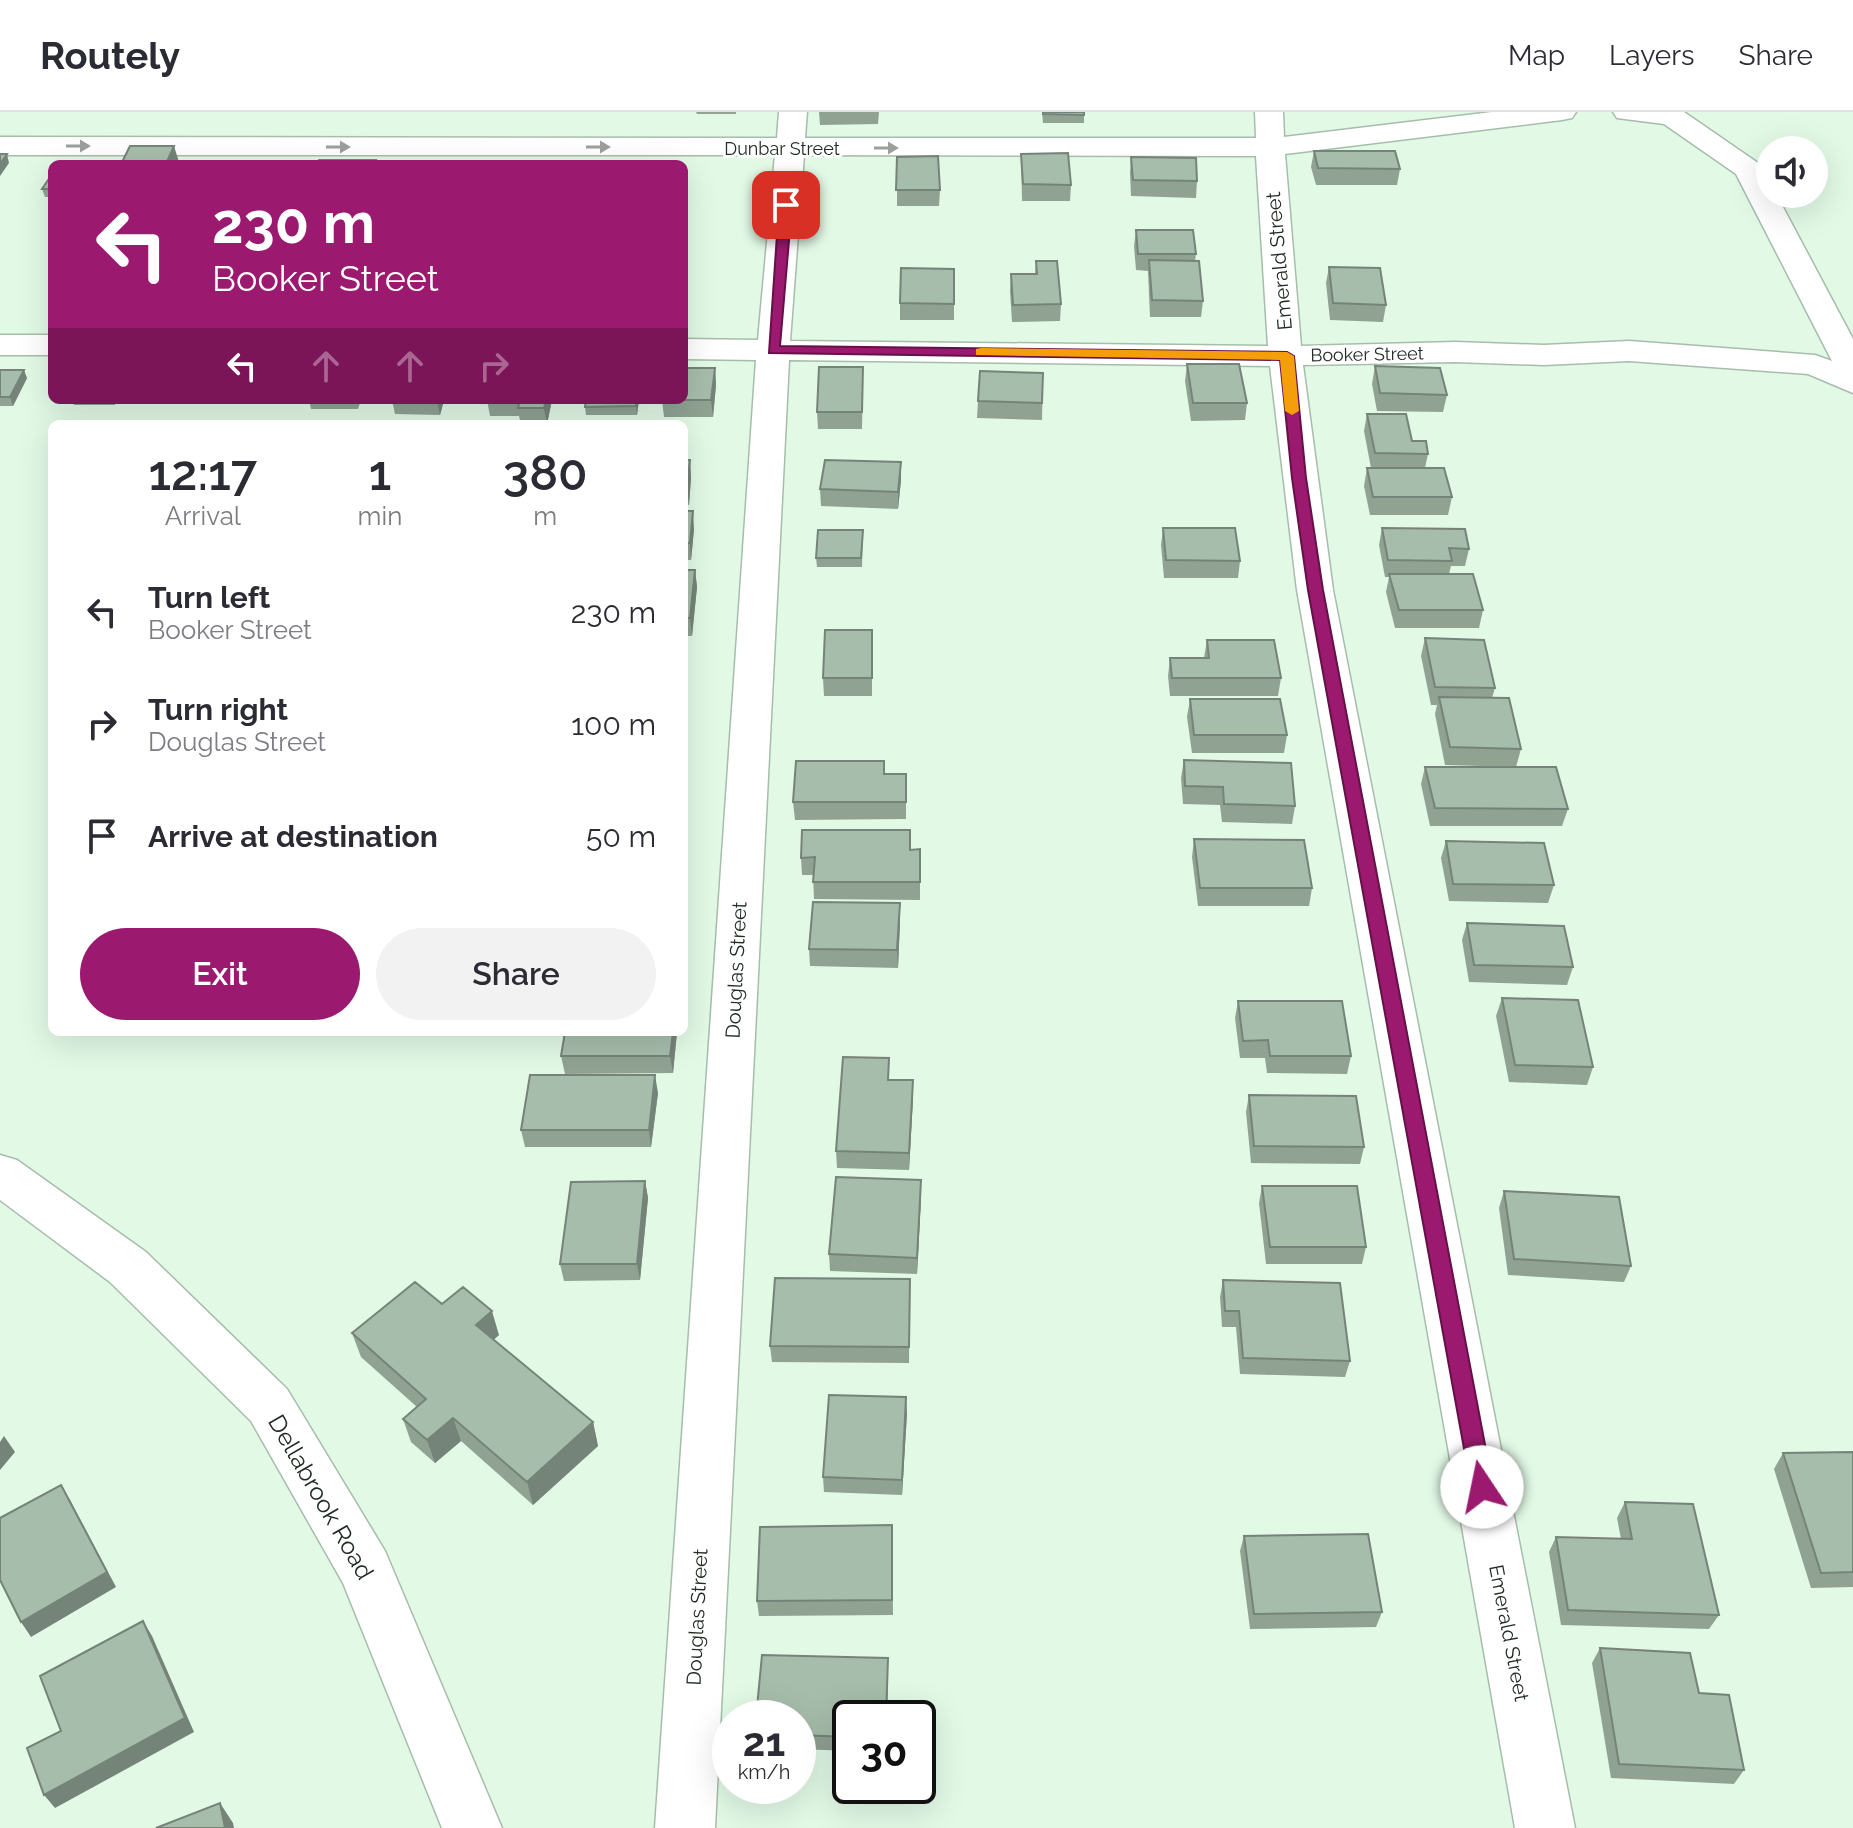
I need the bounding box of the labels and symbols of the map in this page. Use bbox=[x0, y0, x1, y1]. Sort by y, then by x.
street label: Dunbar Street bbox=[724, 138, 840, 159]
one-way arrow bbox=[66, 140, 91, 152]
one-way arrow bbox=[326, 141, 351, 153]
one-way arrow bbox=[586, 141, 611, 153]
one-way arrow bbox=[874, 142, 899, 154]
pin bbox=[752, 171, 820, 239]
street label: Emerald Street bbox=[1261, 191, 1297, 331]
street label: Booker Street bbox=[1310, 343, 1424, 365]
street label: Douglas Street bbox=[720, 901, 752, 1039]
street label: Dellabrook Road bbox=[262, 1410, 380, 1584]
position arrow bbox=[1440, 1445, 1524, 1529]
street label: Douglas Street bbox=[681, 1548, 713, 1686]
street label: Emerald Street bbox=[1484, 1563, 1534, 1704]
speed limit sign: 30 bbox=[832, 1700, 936, 1804]

